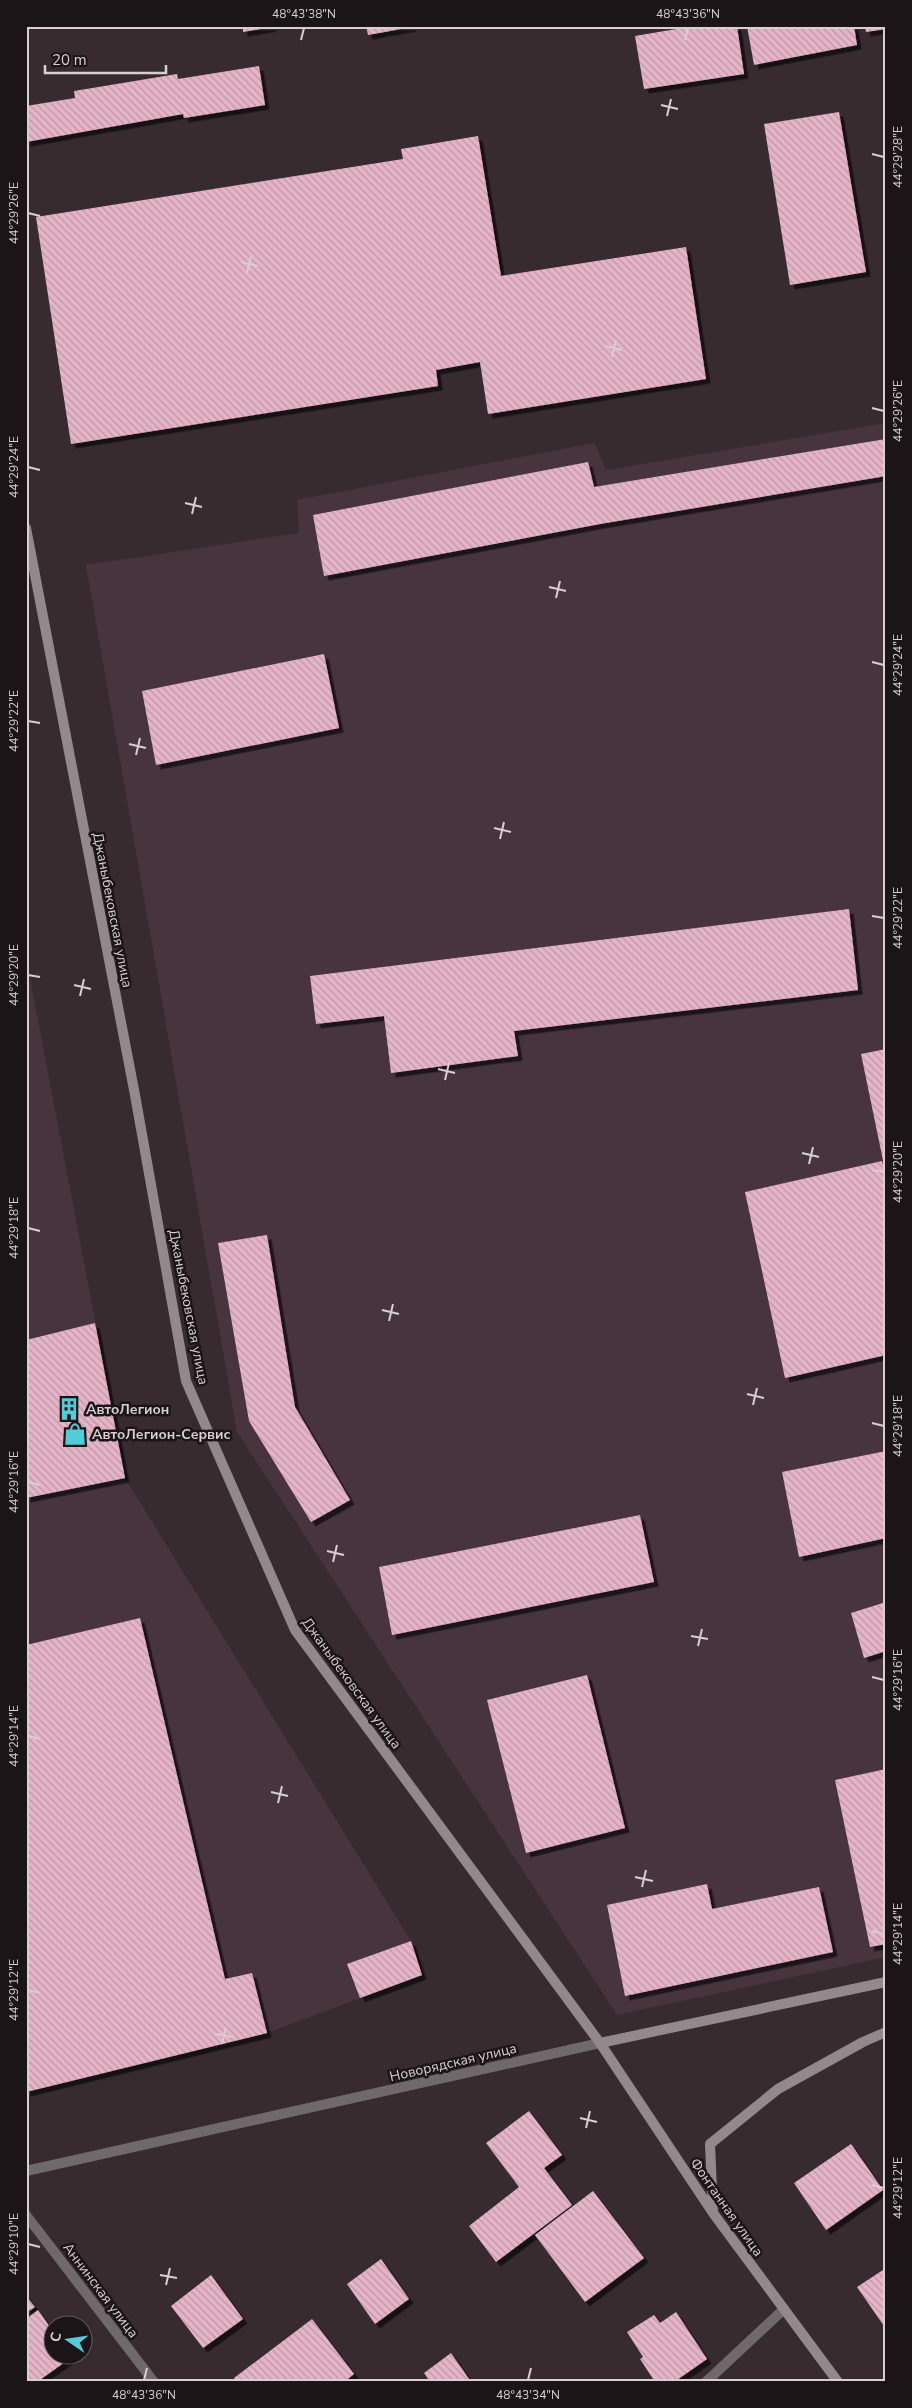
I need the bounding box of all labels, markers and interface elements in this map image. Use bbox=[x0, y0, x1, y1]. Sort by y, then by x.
text: 48°43'38"N bbox=[272, 6, 336, 22]
text: 48°43'36"N bbox=[656, 6, 720, 22]
scale bar bbox=[45, 42, 166, 74]
text: 20 m bbox=[52, 50, 87, 70]
text: 44°29'28"E bbox=[890, 126, 906, 188]
text: 44°29'26"E bbox=[6, 182, 22, 244]
text: 44°29'26"E bbox=[890, 380, 906, 442]
text: 44°29'24"E bbox=[6, 436, 22, 498]
text: 44°29'24"E bbox=[890, 634, 906, 696]
text: 44°29'22"E bbox=[6, 690, 22, 752]
street label: Джаныбековская улица bbox=[88, 831, 137, 989]
text: 44°29'22"E bbox=[890, 887, 906, 949]
text: 44°29'20"E bbox=[6, 944, 22, 1006]
text: 44°29'20"E bbox=[890, 1141, 906, 1203]
text: 44°29'18"E bbox=[6, 1197, 22, 1259]
street label: Джаныбековская улица bbox=[164, 1228, 213, 1386]
text: 44°29'18"E bbox=[890, 1395, 906, 1457]
building icon: АвтоЛегион bbox=[56, 1396, 82, 1422]
place label: АвтоЛегион bbox=[86, 1400, 169, 1419]
shop icon: АвтоЛегион-Сервис bbox=[62, 1421, 88, 1447]
place label: АвтоЛегион-Сервис bbox=[92, 1425, 230, 1444]
text: 44°29'16"E bbox=[6, 1451, 22, 1513]
street label: Джаныбековская улица bbox=[297, 1614, 406, 1753]
text: 44°29'16"E bbox=[890, 1649, 906, 1711]
text: 44°29'14"E bbox=[6, 1705, 22, 1767]
text: 44°29'14"E bbox=[890, 1903, 906, 1965]
text: 44°29'12"E bbox=[6, 1959, 22, 2021]
street label: Новорядская улица bbox=[388, 2039, 519, 2086]
street label: Фонтанная улица bbox=[686, 2154, 768, 2260]
text: 44°29'12"E bbox=[890, 2157, 906, 2219]
text: 44°29'10"E bbox=[6, 2213, 22, 2275]
street label: Аннинская улица bbox=[58, 2239, 143, 2342]
north arrow bbox=[42, 2316, 92, 2366]
text: С bbox=[45, 2330, 66, 2344]
text: 48°43'36"N bbox=[112, 2387, 176, 2403]
text: 48°43'34"N bbox=[496, 2387, 560, 2403]

